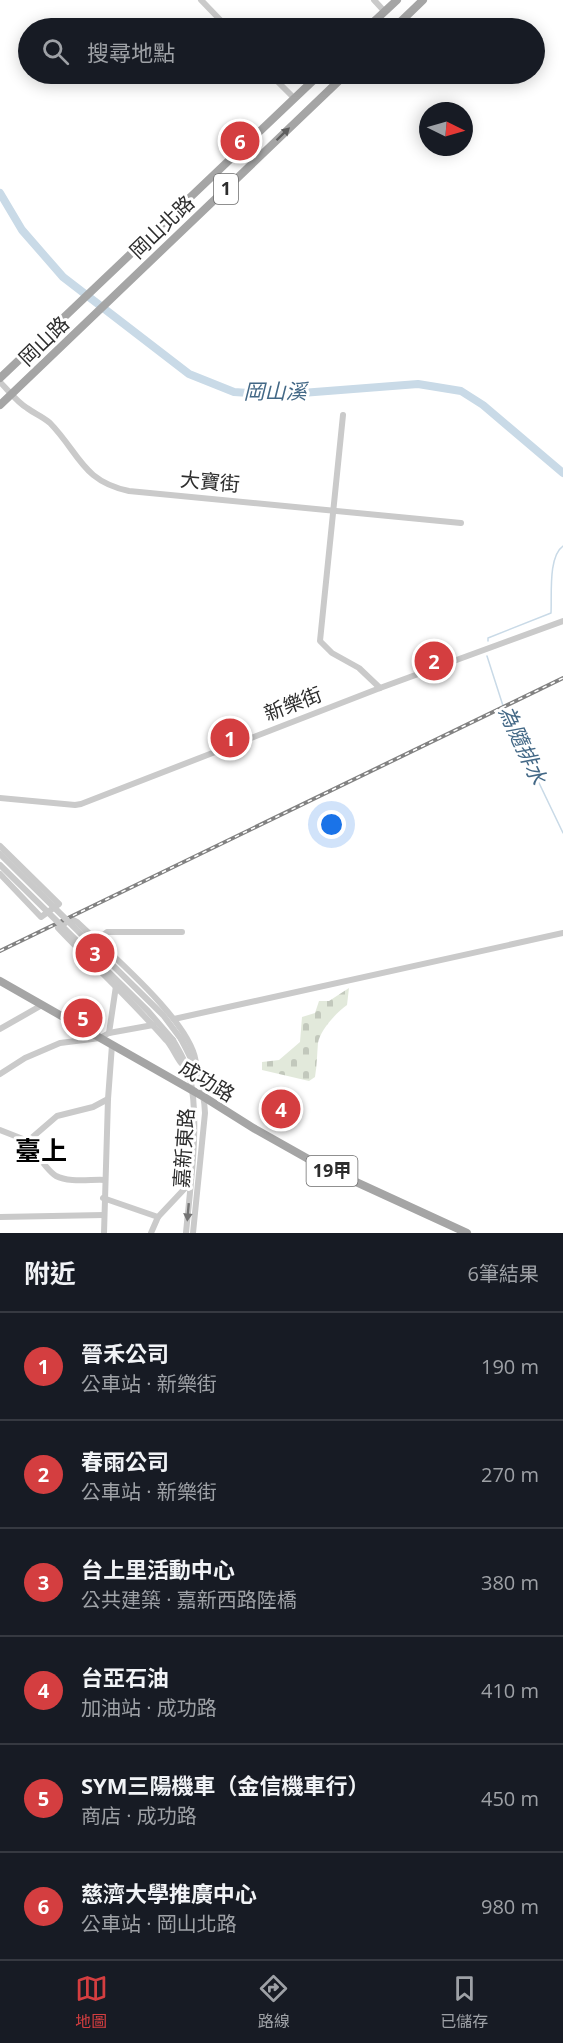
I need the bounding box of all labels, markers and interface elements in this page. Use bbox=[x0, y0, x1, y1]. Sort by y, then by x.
search box bbox=[18, 18, 545, 84]
icon: search bbox=[39, 35, 72, 68]
text: 搜尋地點 bbox=[87, 37, 175, 67]
north arrow bbox=[419, 102, 473, 156]
pin: 6 bbox=[220, 118, 260, 164]
one-way arrow bbox=[276, 127, 290, 141]
road number: 1 bbox=[214, 174, 238, 204]
street label: 岡山北路 bbox=[124, 189, 200, 264]
street label: 岡山路 bbox=[13, 310, 75, 371]
water label: 岡山溪 bbox=[244, 377, 309, 405]
street label: 大寶街 bbox=[179, 465, 241, 498]
pin: 2 bbox=[414, 638, 454, 684]
street label: 新樂街 bbox=[260, 680, 326, 727]
water label: 為隨排水 bbox=[492, 701, 554, 789]
pin: 1 bbox=[210, 716, 250, 760]
your location bbox=[317, 810, 346, 839]
pin: 3 bbox=[76, 930, 115, 976]
pin: 5 bbox=[64, 996, 103, 1040]
street label: 成功路 bbox=[175, 1054, 240, 1108]
pin: 4 bbox=[262, 1086, 300, 1132]
street label: 嘉新東路 bbox=[167, 1107, 200, 1189]
district label: 臺上 bbox=[15, 1132, 67, 1168]
road number: 19甲 bbox=[306, 1156, 358, 1186]
one-way arrow bbox=[183, 1202, 192, 1221]
text: 附近 bbox=[24, 1255, 76, 1291]
text: 6筆結果 bbox=[468, 1260, 539, 1287]
text: 晉禾公司 bbox=[81, 1338, 169, 1368]
text: 1 bbox=[38, 1353, 49, 1380]
text: 190 m bbox=[481, 1353, 539, 1380]
text: 公車站 · 新樂街 bbox=[81, 1370, 217, 1397]
text: 春雨公司 bbox=[81, 1446, 169, 1476]
text: 2 bbox=[38, 1461, 49, 1488]
text: 270 m bbox=[481, 1461, 539, 1488]
text: 公車站 · 新樂街 bbox=[81, 1478, 217, 1505]
text: 台上里活動中心 bbox=[81, 1554, 235, 1584]
text: 3 bbox=[38, 1569, 49, 1596]
text: 380 m bbox=[481, 1569, 539, 1596]
text: 公共建築 · 嘉新西路陸橋 bbox=[81, 1586, 297, 1613]
text: 台亞石油 bbox=[81, 1662, 169, 1692]
text: 4 bbox=[38, 1677, 49, 1704]
text: 410 m bbox=[481, 1677, 539, 1704]
text: 加油站 · 成功路 bbox=[81, 1694, 217, 1721]
text: SYM三陽機車（金信機車行） bbox=[81, 1770, 370, 1800]
text: 5 bbox=[38, 1785, 49, 1812]
text: 450 m bbox=[481, 1785, 539, 1812]
text: 商店 · 成功路 bbox=[81, 1802, 197, 1829]
text: 慈濟大學推廣中心 bbox=[81, 1878, 257, 1908]
text: 6 bbox=[38, 1893, 49, 1920]
text: 980 m bbox=[481, 1893, 539, 1920]
text: 公車站 · 岡山北路 bbox=[81, 1910, 237, 1937]
tab: 地圖 bbox=[75, 1972, 108, 2032]
tab: 路線 bbox=[257, 1972, 290, 2032]
tab: 已儲存 bbox=[440, 1972, 488, 2032]

